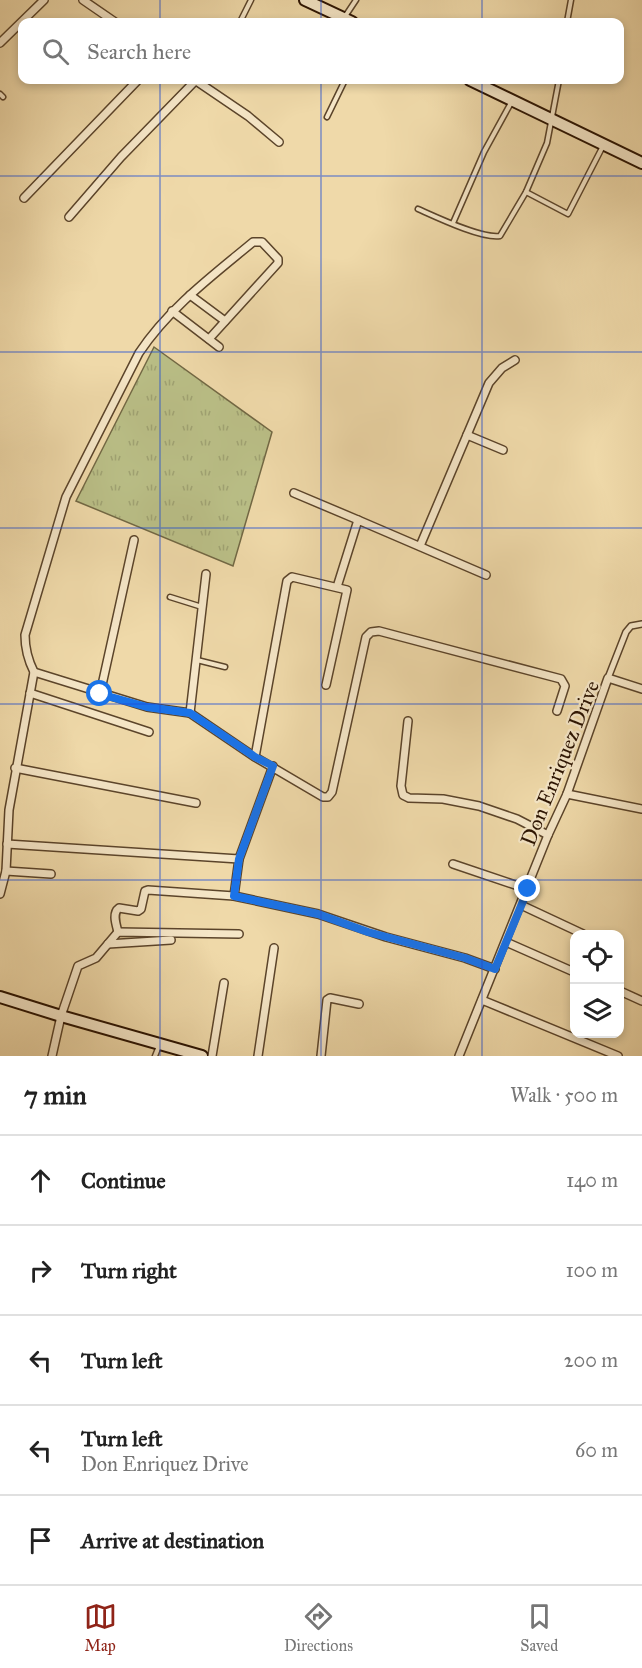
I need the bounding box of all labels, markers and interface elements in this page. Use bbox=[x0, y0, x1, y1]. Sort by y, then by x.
search box bbox=[18, 18, 624, 84]
icon: search bbox=[39, 35, 72, 68]
text: Search here bbox=[87, 38, 191, 65]
street label: Don Enriquez Drive bbox=[515, 676, 605, 849]
route start bbox=[86, 680, 112, 706]
route end bbox=[514, 875, 540, 901]
map controls bbox=[570, 930, 624, 1038]
button: locate bbox=[570, 930, 624, 984]
button: layers bbox=[570, 984, 624, 1038]
text: 7 min bbox=[24, 1079, 87, 1111]
text: Walk · 500 m bbox=[510, 1083, 618, 1107]
icon: ahead bbox=[24, 1164, 57, 1197]
text: Continue bbox=[81, 1167, 166, 1194]
text: 140 m bbox=[566, 1168, 618, 1192]
icon: right bbox=[24, 1254, 57, 1287]
text: Turn right bbox=[81, 1257, 177, 1284]
text: 100 m bbox=[566, 1258, 618, 1282]
icon: left bbox=[24, 1344, 57, 1377]
text: Turn left bbox=[81, 1347, 163, 1374]
text: 200 m bbox=[564, 1348, 618, 1372]
text: Turn left bbox=[81, 1425, 163, 1452]
icon: left bbox=[24, 1434, 57, 1467]
text: 60 m bbox=[575, 1438, 618, 1462]
text: Don Enriquez Drive bbox=[81, 1452, 249, 1476]
icon: arrive bbox=[24, 1524, 57, 1557]
text: Arrive at destination bbox=[81, 1527, 264, 1554]
tab: Map bbox=[84, 1600, 117, 1655]
tab: Directions bbox=[284, 1600, 353, 1655]
tab: Saved bbox=[520, 1600, 558, 1655]

